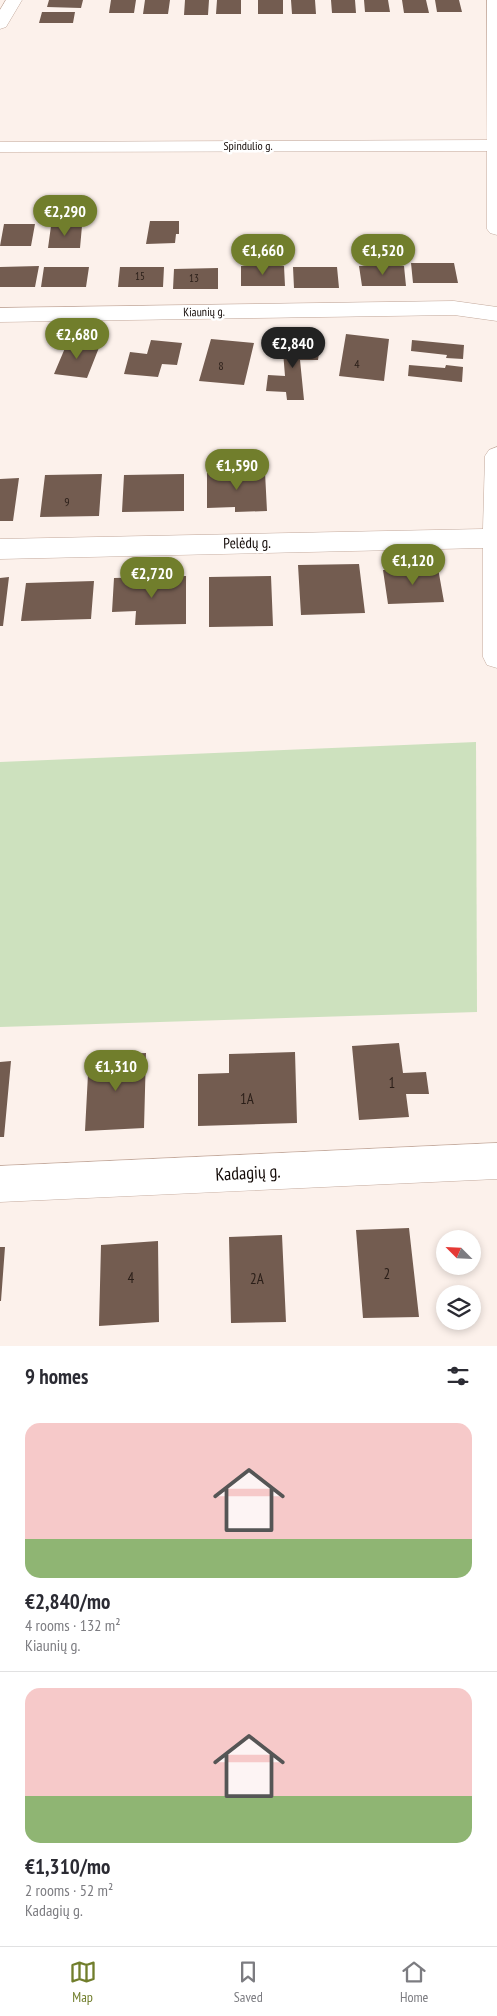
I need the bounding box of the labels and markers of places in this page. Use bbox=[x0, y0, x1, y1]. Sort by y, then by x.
pin: €2,290 bbox=[24, 194, 106, 237]
pin: €1,660 bbox=[222, 234, 304, 276]
pin: €1,520 bbox=[342, 234, 424, 276]
pin: €2,680 bbox=[36, 318, 118, 360]
pin: €2,840 bbox=[252, 326, 334, 369]
pin: €1,590 bbox=[196, 448, 278, 491]
pin: €1,120 bbox=[372, 544, 454, 586]
pin: €2,720 bbox=[111, 556, 193, 599]
pin: €1,310 bbox=[75, 1050, 157, 1092]

